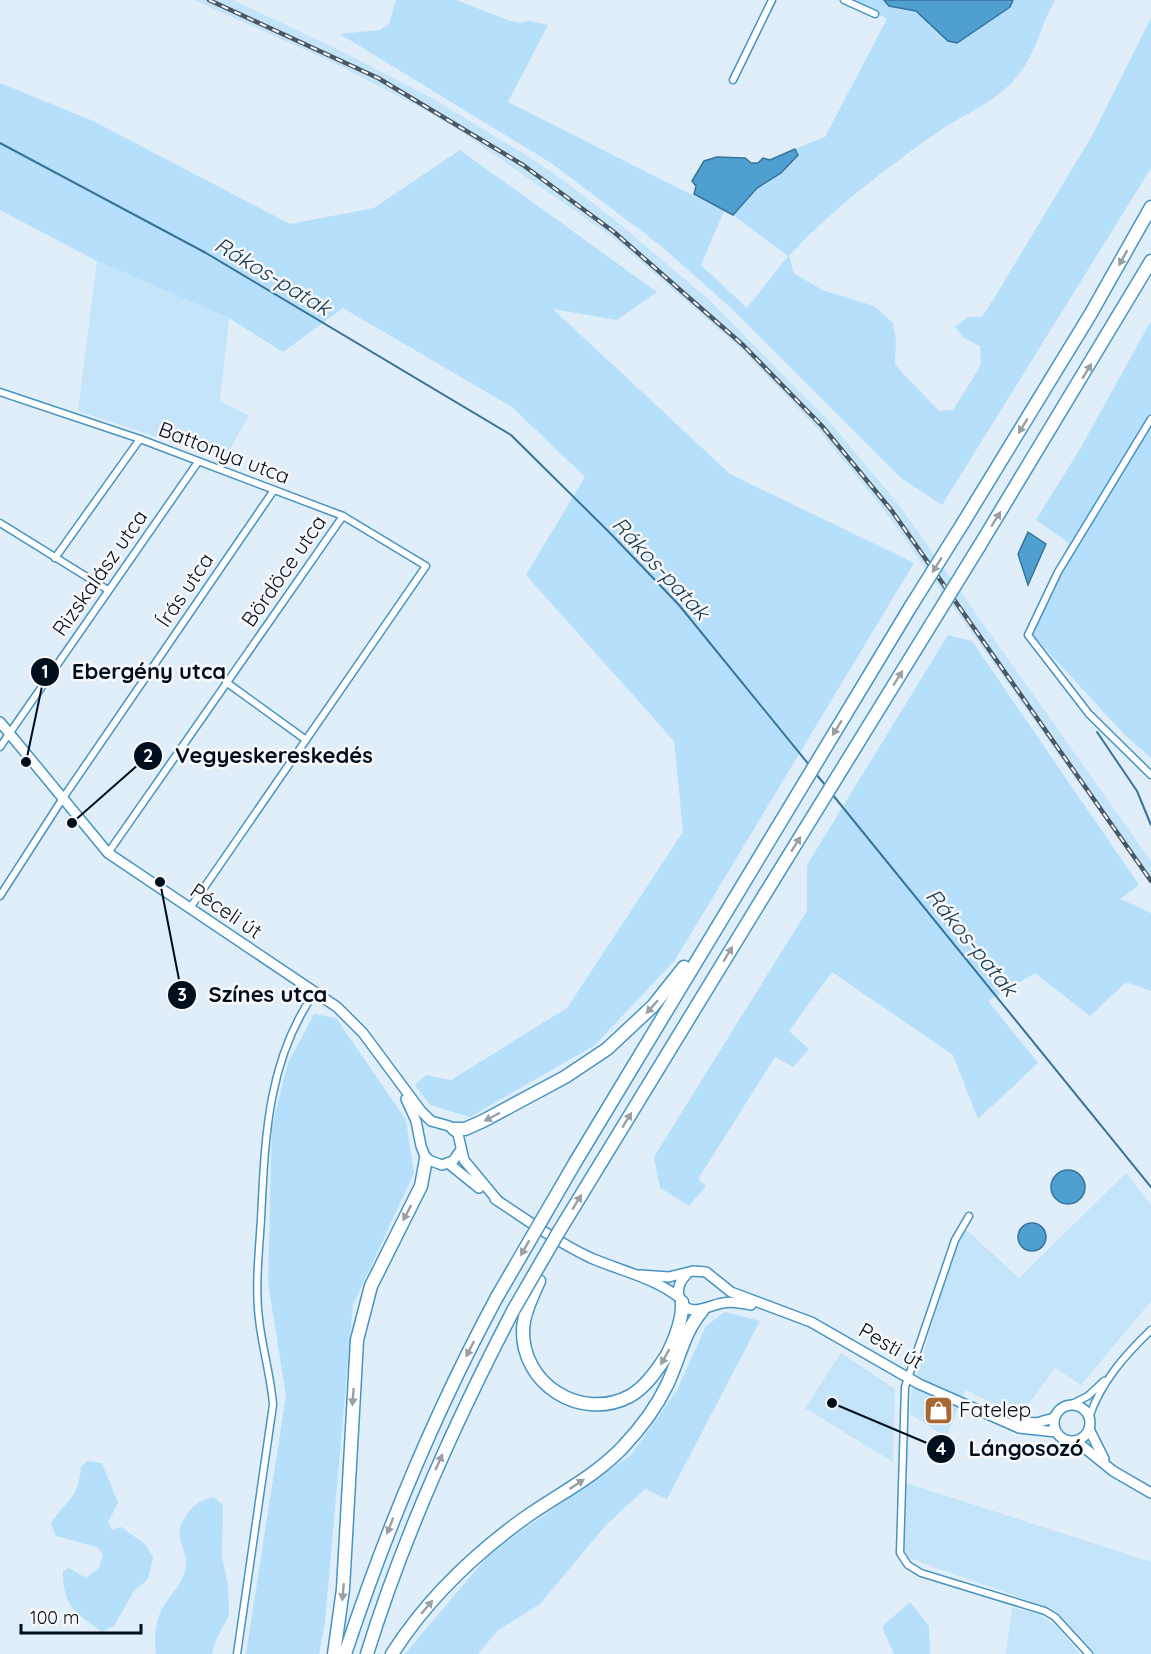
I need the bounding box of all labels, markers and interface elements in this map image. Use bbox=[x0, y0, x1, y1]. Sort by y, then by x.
water label: Rákos-patak bbox=[210, 230, 338, 323]
one-way arrow bbox=[1117, 250, 1128, 266]
one-way arrow bbox=[1081, 363, 1092, 379]
street label: Battonya utca bbox=[155, 415, 294, 489]
one-way arrow bbox=[1017, 418, 1028, 434]
street label: Rizskalász utca bbox=[46, 504, 152, 641]
street label: Bördöce utca bbox=[235, 510, 331, 631]
water label: Rákos-patak bbox=[606, 511, 717, 627]
one-way arrow bbox=[990, 511, 1001, 527]
street label: Írás utca bbox=[150, 547, 218, 632]
one-way arrow bbox=[932, 557, 943, 573]
callout: Ebergény utca bbox=[30, 652, 239, 692]
text: Ebergény utca bbox=[72, 657, 226, 685]
text: 1 bbox=[41, 660, 49, 683]
one-way arrow bbox=[893, 670, 904, 686]
one-way arrow bbox=[832, 720, 843, 736]
callout: Vegyeskereskedés bbox=[133, 736, 385, 776]
text: Vegyeskereskedés bbox=[175, 741, 373, 769]
text: 2 bbox=[143, 744, 153, 767]
one-way arrow bbox=[790, 836, 801, 852]
street label: Péceli út bbox=[186, 877, 267, 944]
water label: Rákos-patak bbox=[920, 882, 1025, 1003]
one-way arrow bbox=[723, 946, 734, 962]
callout: Színes utca bbox=[167, 975, 340, 1015]
text: Színes utca bbox=[209, 980, 327, 1008]
text: 3 bbox=[177, 983, 187, 1006]
one-way arrow bbox=[646, 999, 659, 1014]
one-way arrow bbox=[483, 1112, 500, 1122]
one-way arrow bbox=[621, 1112, 632, 1128]
one-way arrow bbox=[572, 1194, 583, 1210]
one-way arrow bbox=[402, 1204, 412, 1221]
one-way arrow bbox=[520, 1239, 530, 1256]
street label: Pesti út bbox=[854, 1316, 929, 1374]
one-way arrow bbox=[465, 1340, 474, 1357]
one-way arrow bbox=[660, 1349, 670, 1366]
one-way arrow bbox=[348, 1388, 357, 1407]
shop icon: Fatelep bbox=[922, 1394, 954, 1426]
place label: Fatelep bbox=[959, 1396, 1031, 1422]
callout: Lángosozó bbox=[926, 1429, 1095, 1469]
text: Lángosozó bbox=[968, 1434, 1084, 1462]
text: 4 bbox=[936, 1437, 947, 1460]
one-way arrow bbox=[435, 1453, 444, 1470]
one-way arrow bbox=[569, 1479, 585, 1490]
one-way arrow bbox=[384, 1517, 394, 1535]
one-way arrow bbox=[338, 1583, 347, 1602]
scale bar bbox=[21, 1597, 141, 1635]
one-way arrow bbox=[420, 1599, 433, 1615]
text: 100 m bbox=[30, 1606, 79, 1629]

